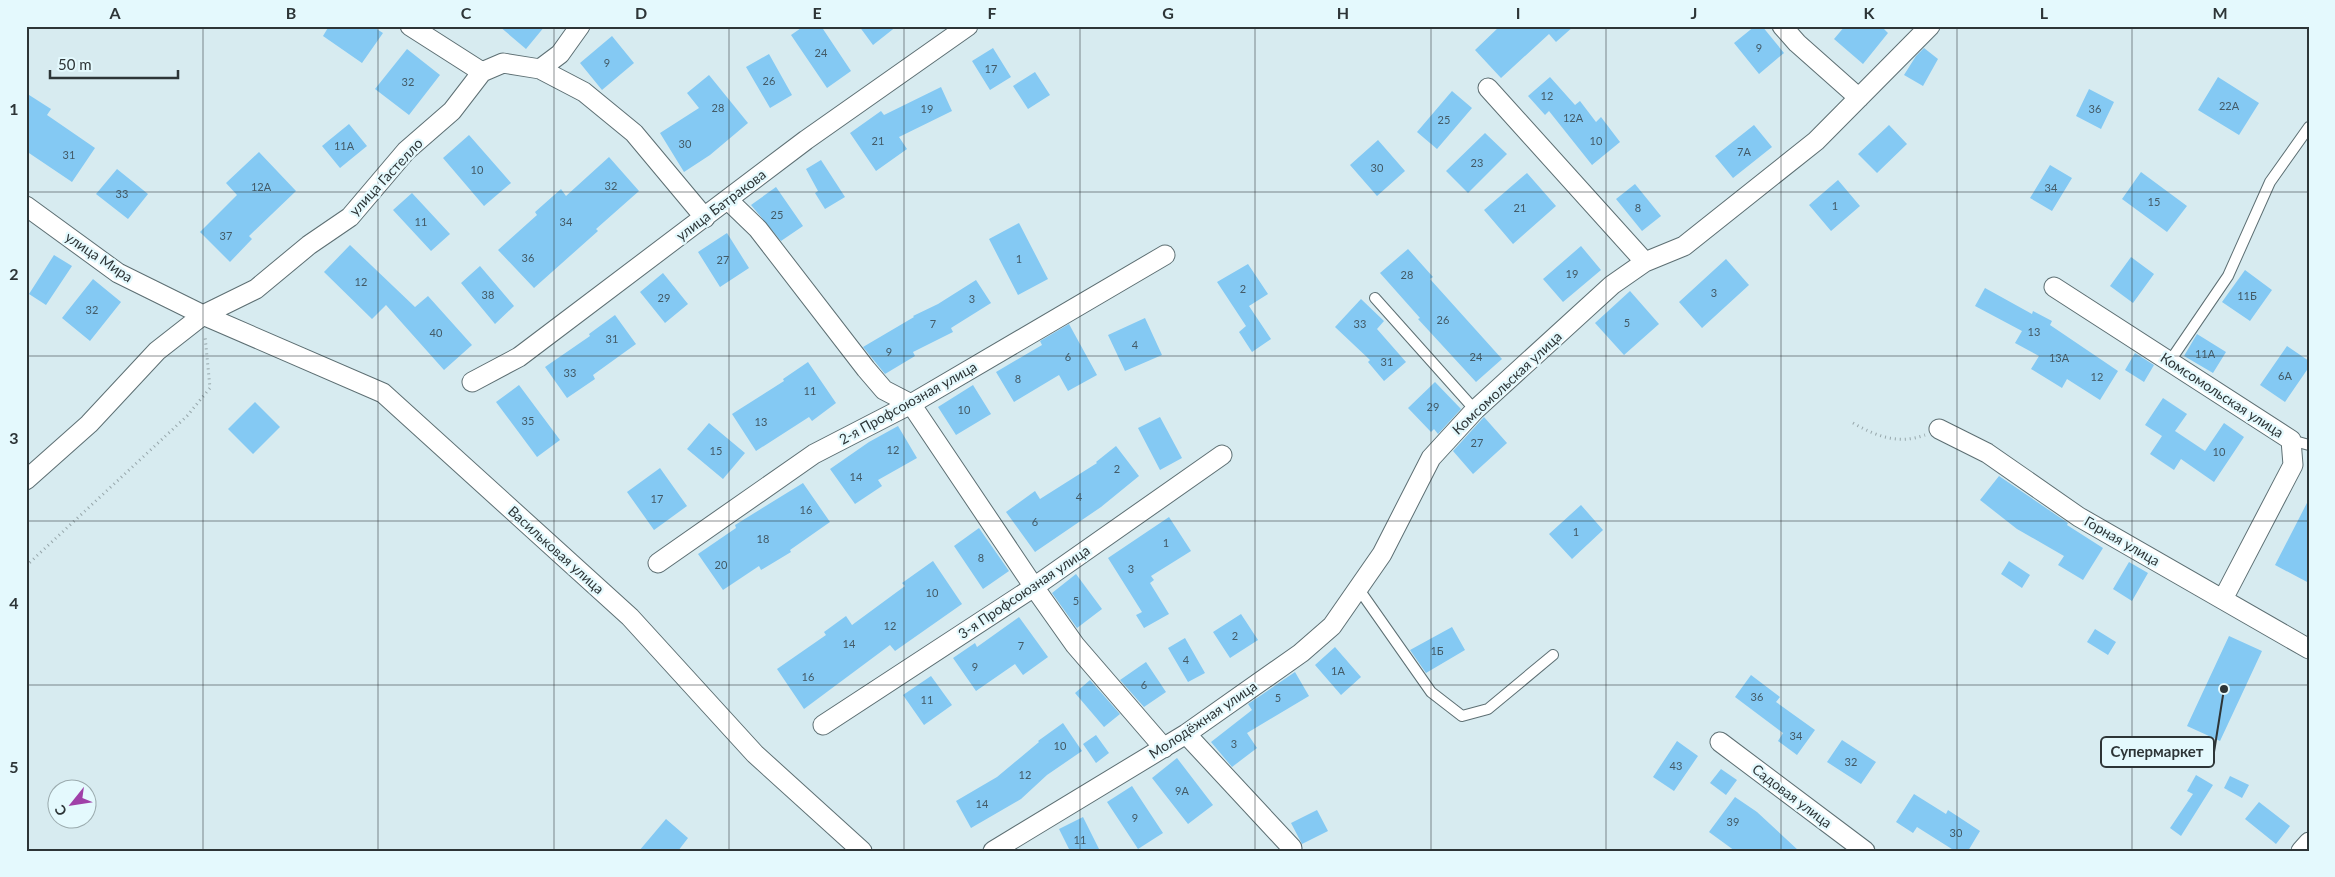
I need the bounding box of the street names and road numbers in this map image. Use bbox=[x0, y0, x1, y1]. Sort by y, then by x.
street label: улица Гастелло bbox=[346, 134, 426, 219]
street label: улица Батракова bbox=[672, 165, 769, 244]
street label: улица Мира bbox=[62, 228, 136, 285]
street label: Комсомольская улица bbox=[1448, 328, 1565, 438]
street label: Комсомольская улица bbox=[2158, 348, 2287, 441]
street label: 2-я Профсоюзная улица bbox=[836, 358, 980, 448]
street label: Васильковая улица bbox=[505, 502, 608, 597]
street label: Горная улица bbox=[2081, 512, 2163, 569]
street label: 3-я Профсоюзная улица bbox=[955, 541, 1093, 642]
street label: Молодёжная улица bbox=[1145, 677, 1260, 762]
street label: Садовая улица bbox=[1749, 760, 1836, 831]

